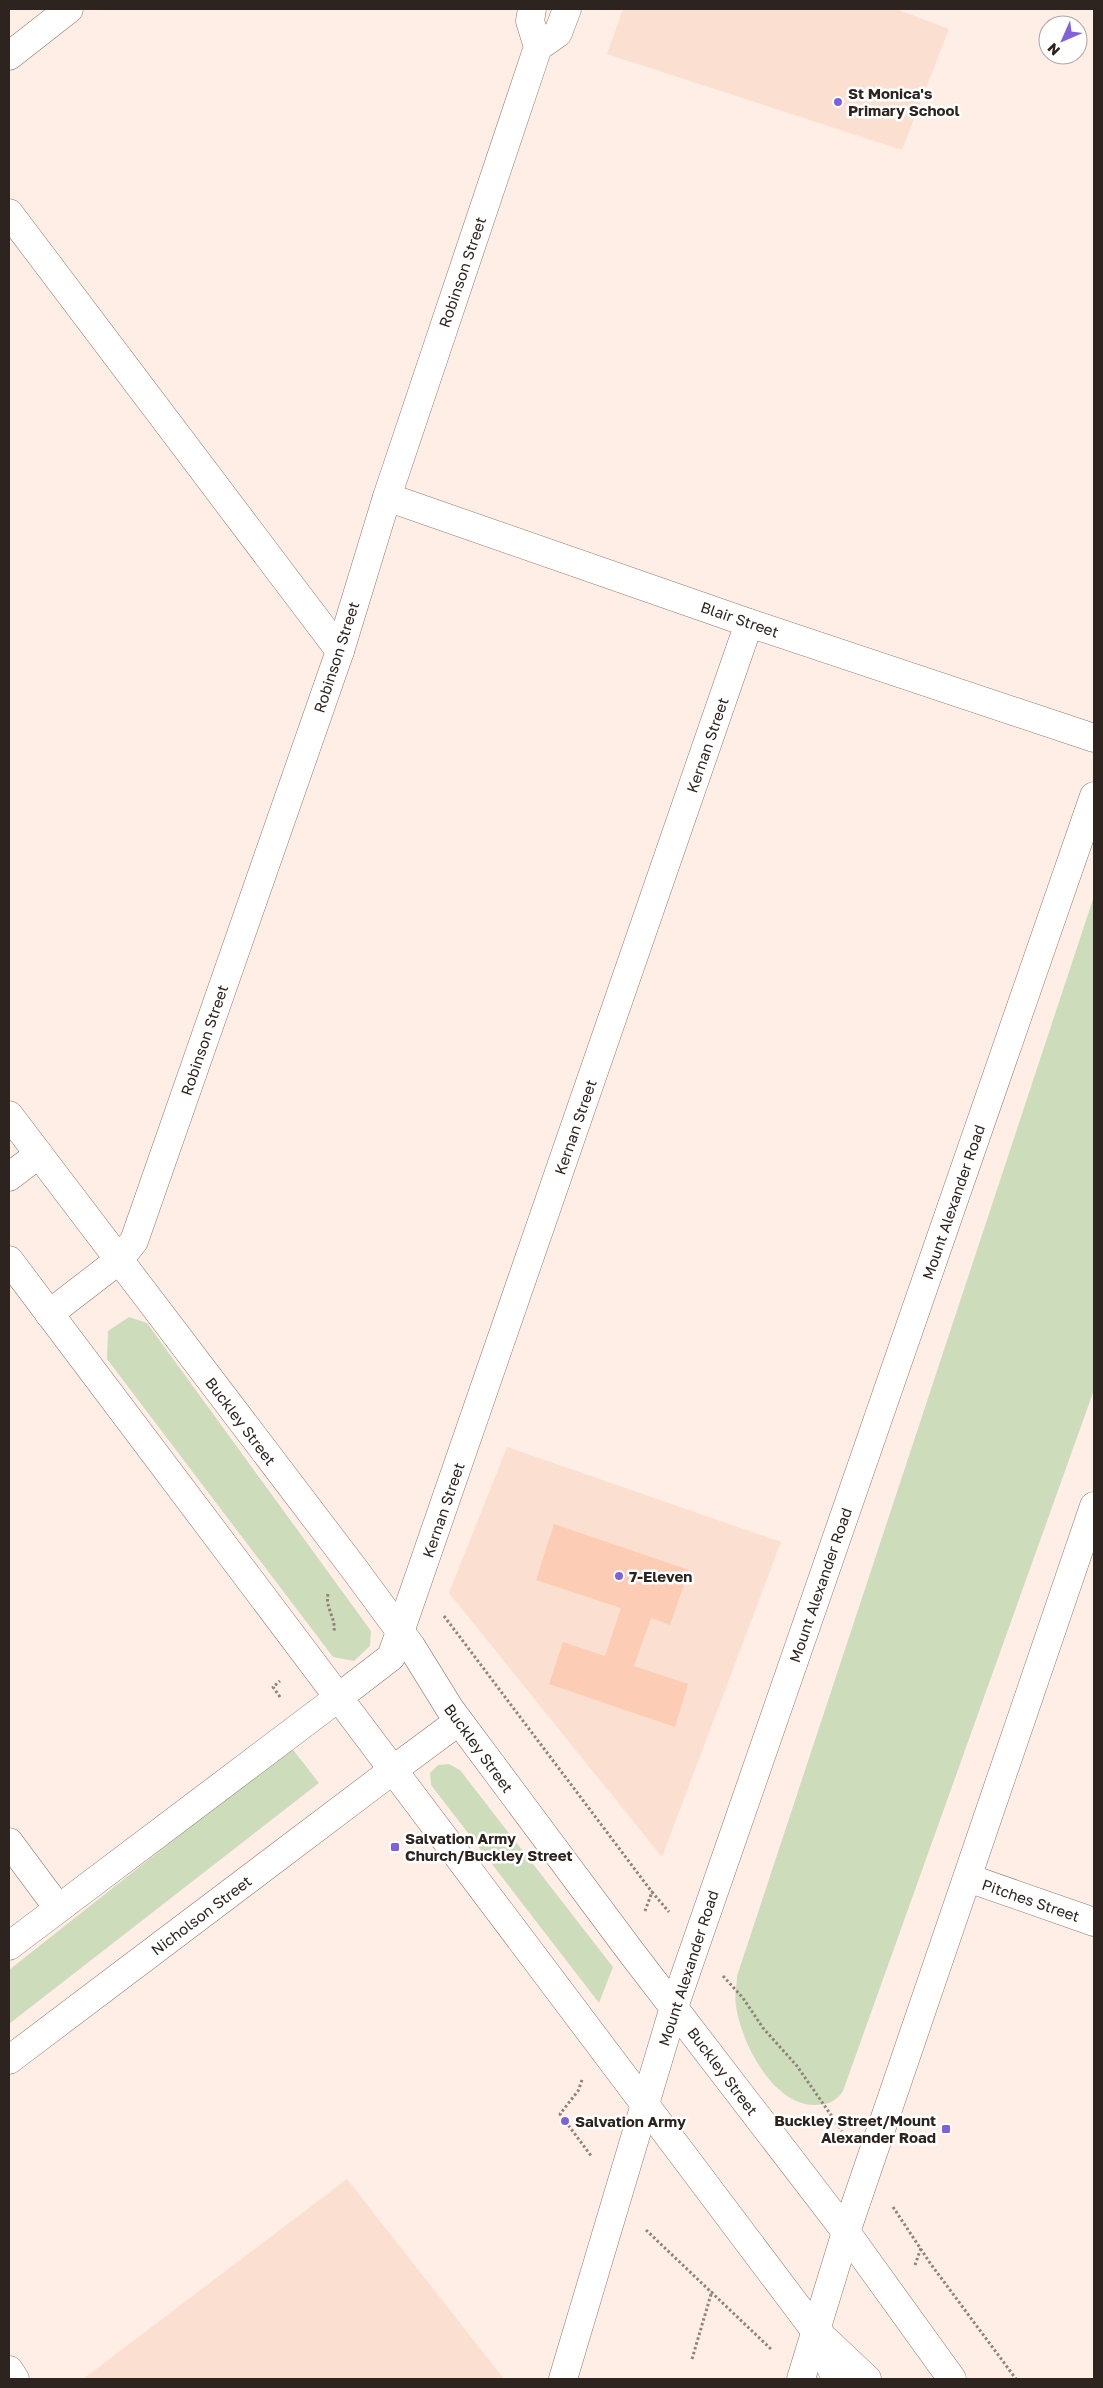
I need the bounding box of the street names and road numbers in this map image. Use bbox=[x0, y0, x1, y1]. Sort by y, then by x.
street label: Robinson Street bbox=[435, 214, 489, 330]
street label: Blair Street bbox=[699, 597, 781, 641]
street label: Robinson Street bbox=[310, 599, 362, 715]
street label: Kernan Street bbox=[682, 695, 732, 795]
street label: Robinson Street bbox=[177, 982, 231, 1098]
street label: Kernan Street bbox=[550, 1077, 600, 1177]
street label: Mount Alexander Road bbox=[918, 1122, 988, 1282]
street label: Buckley Street bbox=[202, 1373, 280, 1469]
street label: Kernan Street bbox=[418, 1460, 468, 1560]
street label: Mount Alexander Road bbox=[785, 1505, 855, 1665]
street label: Buckley Street bbox=[441, 1700, 517, 1796]
street label: Nicholson Street bbox=[147, 1871, 255, 1959]
street label: Pitches Street bbox=[980, 1875, 1082, 1925]
street label: Mount Alexander Road bbox=[654, 1888, 722, 2048]
street label: Buckley Street bbox=[684, 2023, 762, 2119]

